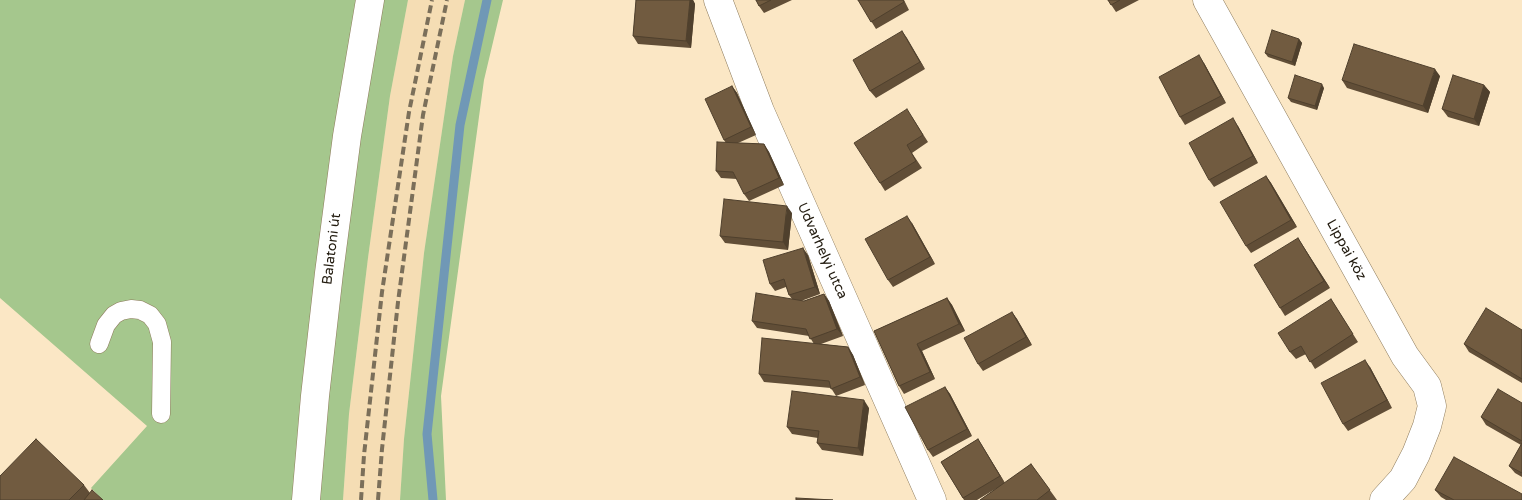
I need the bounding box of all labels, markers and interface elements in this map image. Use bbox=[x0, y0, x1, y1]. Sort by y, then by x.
street label: Udvarhelyi utca bbox=[793, 200, 851, 302]
street label: Balatoni út bbox=[319, 212, 345, 286]
street label: Lippai köz bbox=[1322, 217, 1370, 283]

